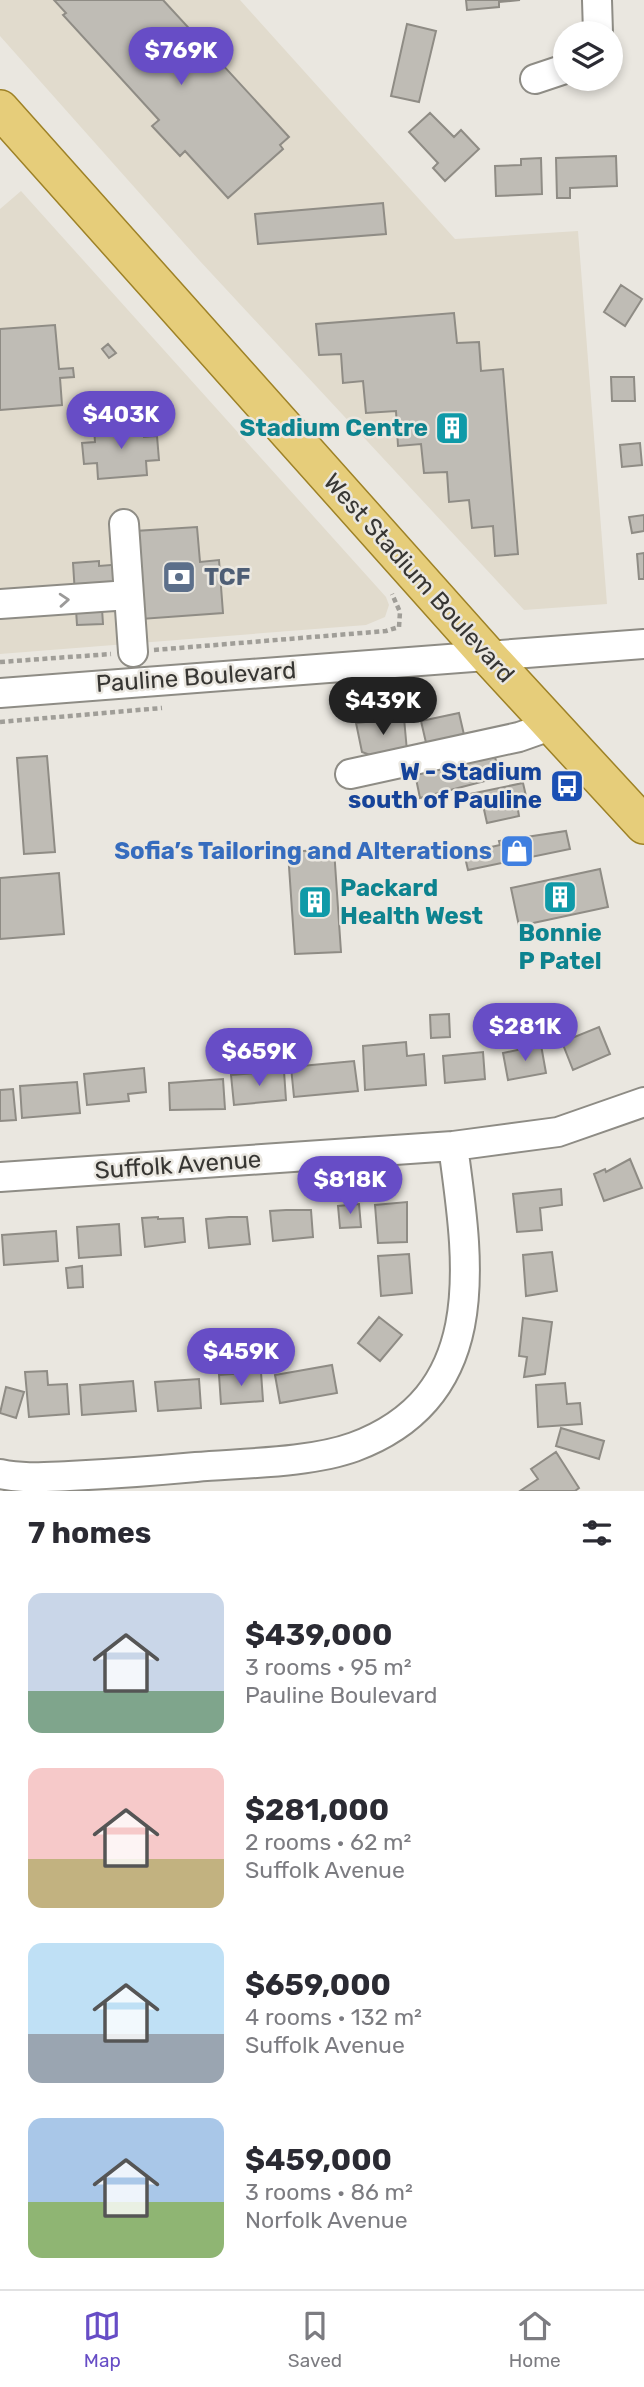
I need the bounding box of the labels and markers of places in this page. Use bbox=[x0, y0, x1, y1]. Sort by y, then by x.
pin: $769K bbox=[132, 28, 230, 87]
pin: $403K bbox=[72, 392, 170, 451]
building icon: Stadium Centre bbox=[433, 409, 471, 447]
place label: Stadium Centre bbox=[240, 414, 428, 442]
bank icon: TCF bbox=[160, 558, 198, 596]
place label: TCF bbox=[204, 563, 251, 591]
pin: $439K bbox=[334, 678, 432, 737]
place label: W - Stadium south of Pauline bbox=[348, 758, 542, 814]
bus stop icon: W - Stadium south of Pauline bbox=[548, 767, 586, 805]
shop icon: Sofia’s Tailoring and Alterations bbox=[498, 832, 536, 870]
place label: Sofia’s Tailoring and Alterations bbox=[114, 837, 492, 865]
place label: Packard Health West bbox=[340, 874, 483, 930]
building icon: Bonnie P Patel bbox=[541, 878, 579, 916]
building icon: Packard Health West bbox=[296, 883, 334, 921]
place label: Bonnie P Patel bbox=[518, 919, 602, 975]
pin: $281K bbox=[476, 1004, 574, 1063]
pin: $659K bbox=[210, 1028, 308, 1088]
pin: $818K bbox=[301, 1156, 399, 1216]
pin: $459K bbox=[192, 1328, 290, 1388]

